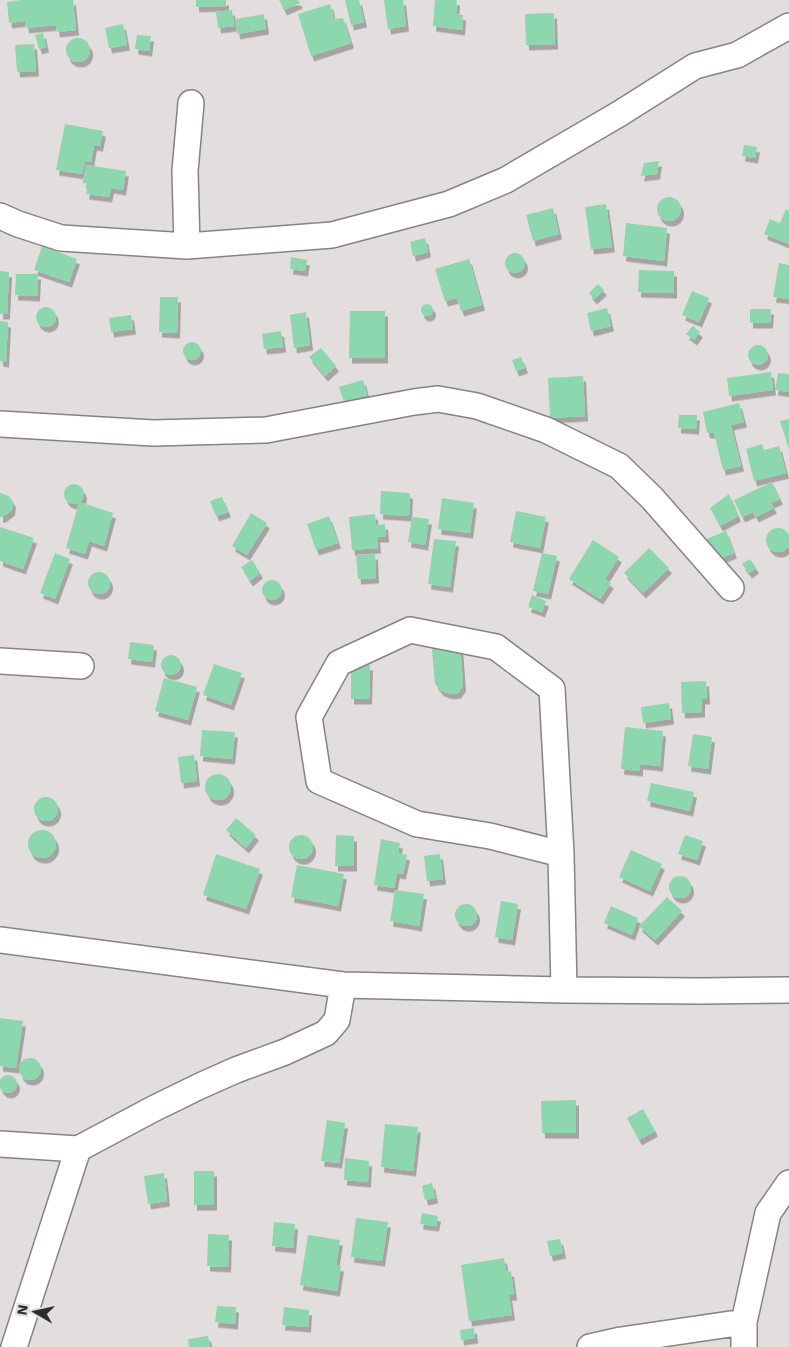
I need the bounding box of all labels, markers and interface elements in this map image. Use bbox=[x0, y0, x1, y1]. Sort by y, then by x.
north arrow bbox=[10, 1287, 60, 1337]
text: N bbox=[13, 1304, 31, 1316]

